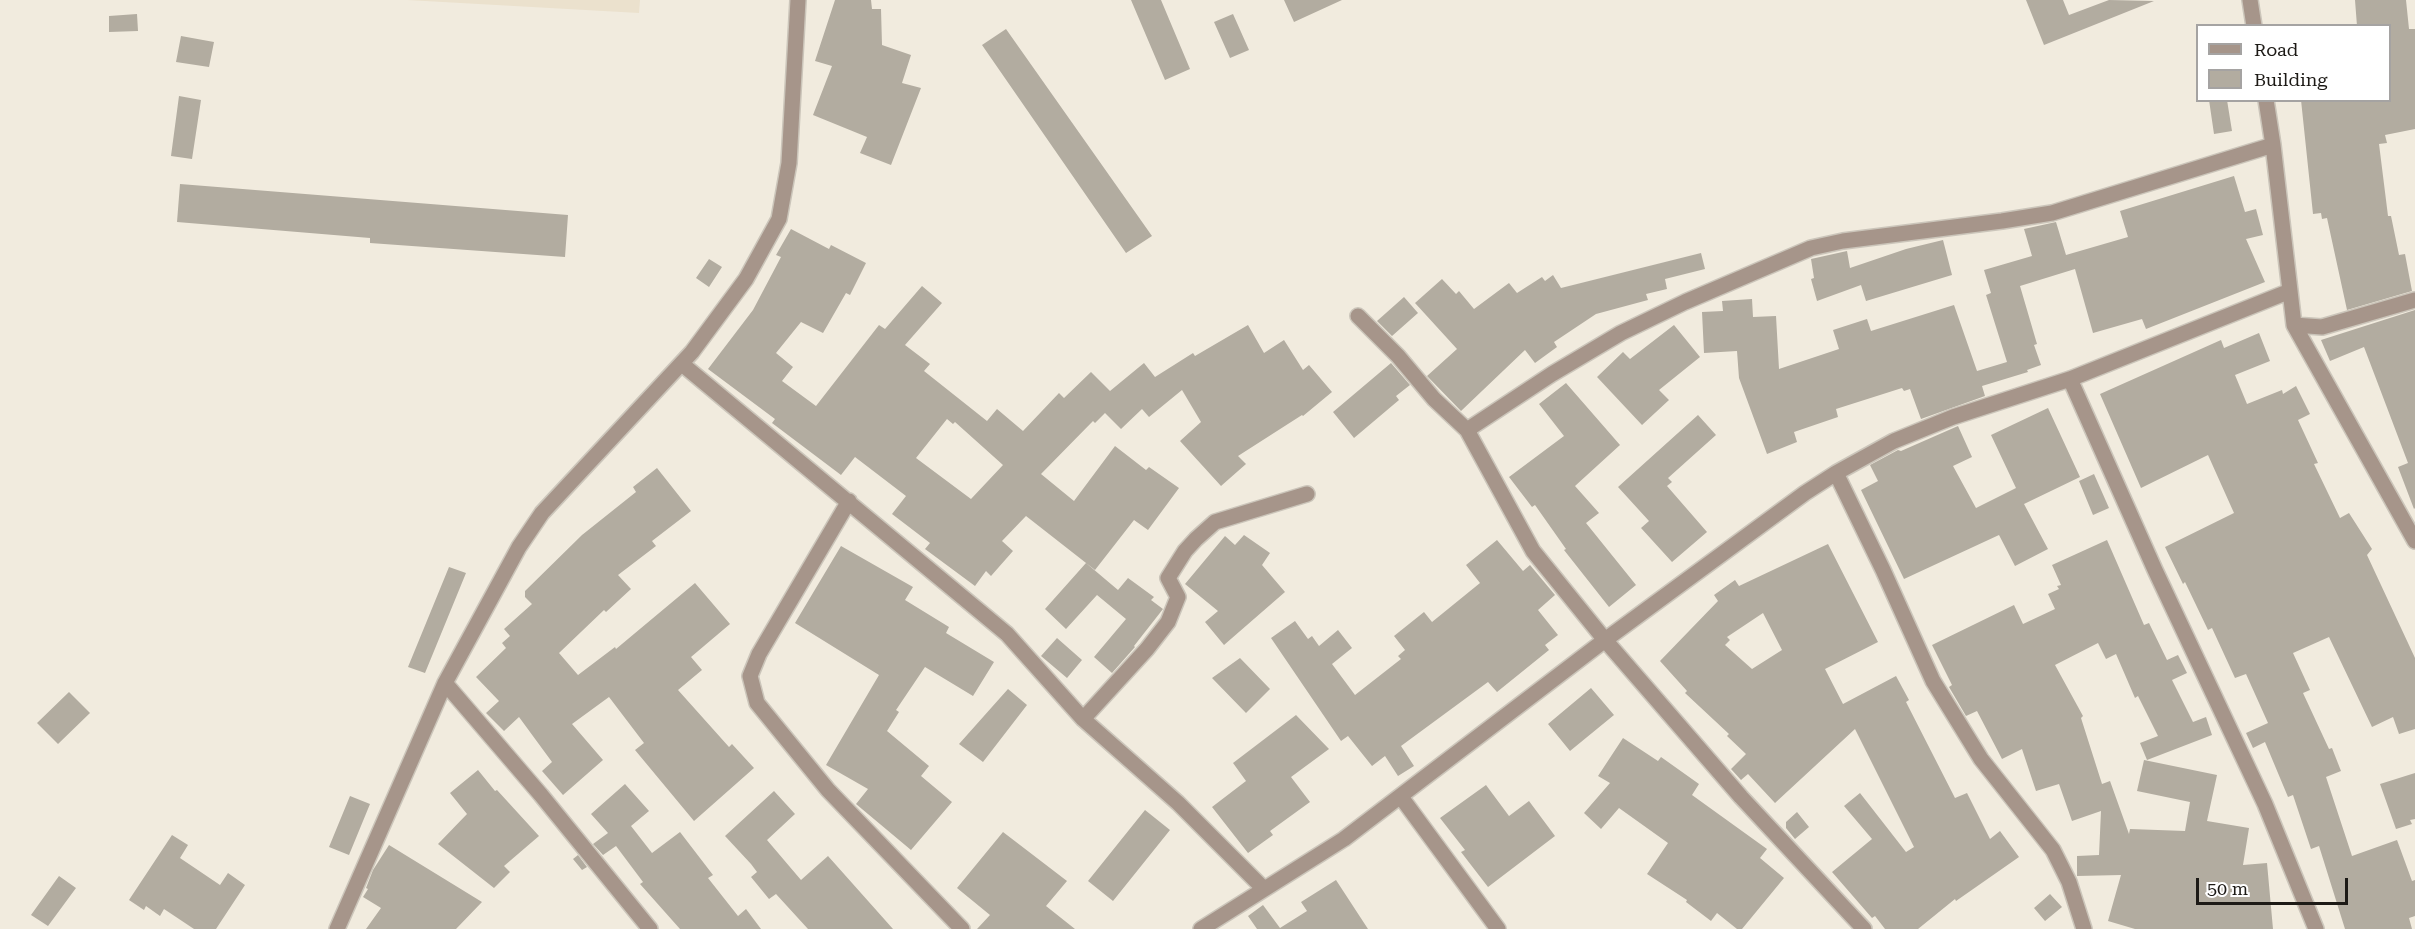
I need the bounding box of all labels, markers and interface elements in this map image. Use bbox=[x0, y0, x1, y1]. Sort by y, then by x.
legend bbox=[2196, 24, 2391, 102]
text: Road bbox=[2254, 39, 2298, 60]
text: Building bbox=[2254, 69, 2328, 90]
scale bar bbox=[2199, 866, 2350, 904]
text: 50 m bbox=[2207, 878, 2248, 899]

